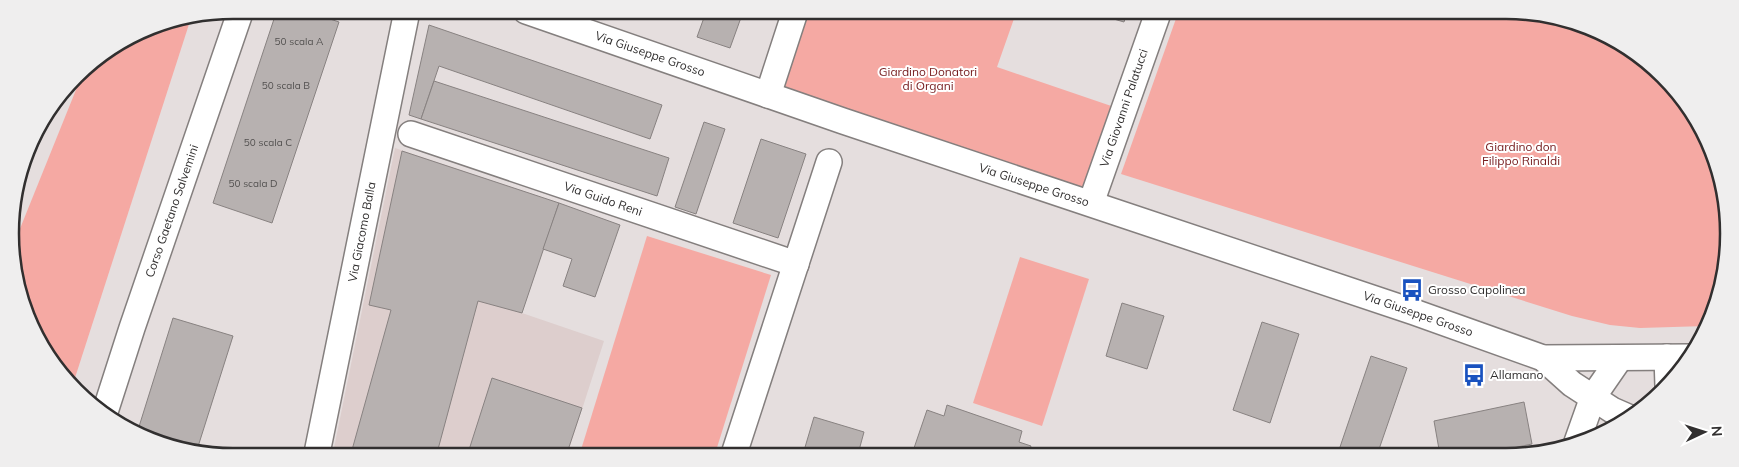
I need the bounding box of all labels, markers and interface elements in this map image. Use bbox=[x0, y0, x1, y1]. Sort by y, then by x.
street label: Via Giuseppe Grosso bbox=[593, 28, 707, 79]
house number: 50 scala A bbox=[275, 35, 324, 48]
street label: Via Giovanni Palatucci bbox=[1096, 47, 1151, 169]
park label: Giardino Donatori di Organi bbox=[879, 64, 977, 93]
house number: 50 scala B bbox=[262, 79, 310, 92]
house number: 50 scala C bbox=[244, 136, 292, 149]
park label: Giardino don Filippo Rinaldi bbox=[1482, 139, 1560, 168]
street label: Corso Gaetano Salvemini bbox=[142, 142, 201, 279]
street label: Via Giuseppe Grosso bbox=[977, 160, 1091, 210]
house number: 50 scala D bbox=[229, 177, 277, 190]
street label: Via Guido Reni bbox=[562, 178, 644, 219]
street label: Via Giacomo Balla bbox=[344, 180, 379, 283]
bus stop icon: Grosso Capolinea bbox=[1399, 277, 1425, 303]
place label: Grosso Capolinea bbox=[1428, 282, 1526, 297]
street label: Via Giuseppe Grosso bbox=[1361, 288, 1475, 339]
bus stop icon: Allamano bbox=[1461, 362, 1487, 388]
place label: Allamano bbox=[1490, 367, 1544, 382]
north arrow bbox=[1679, 407, 1729, 457]
text: N bbox=[1708, 425, 1726, 437]

